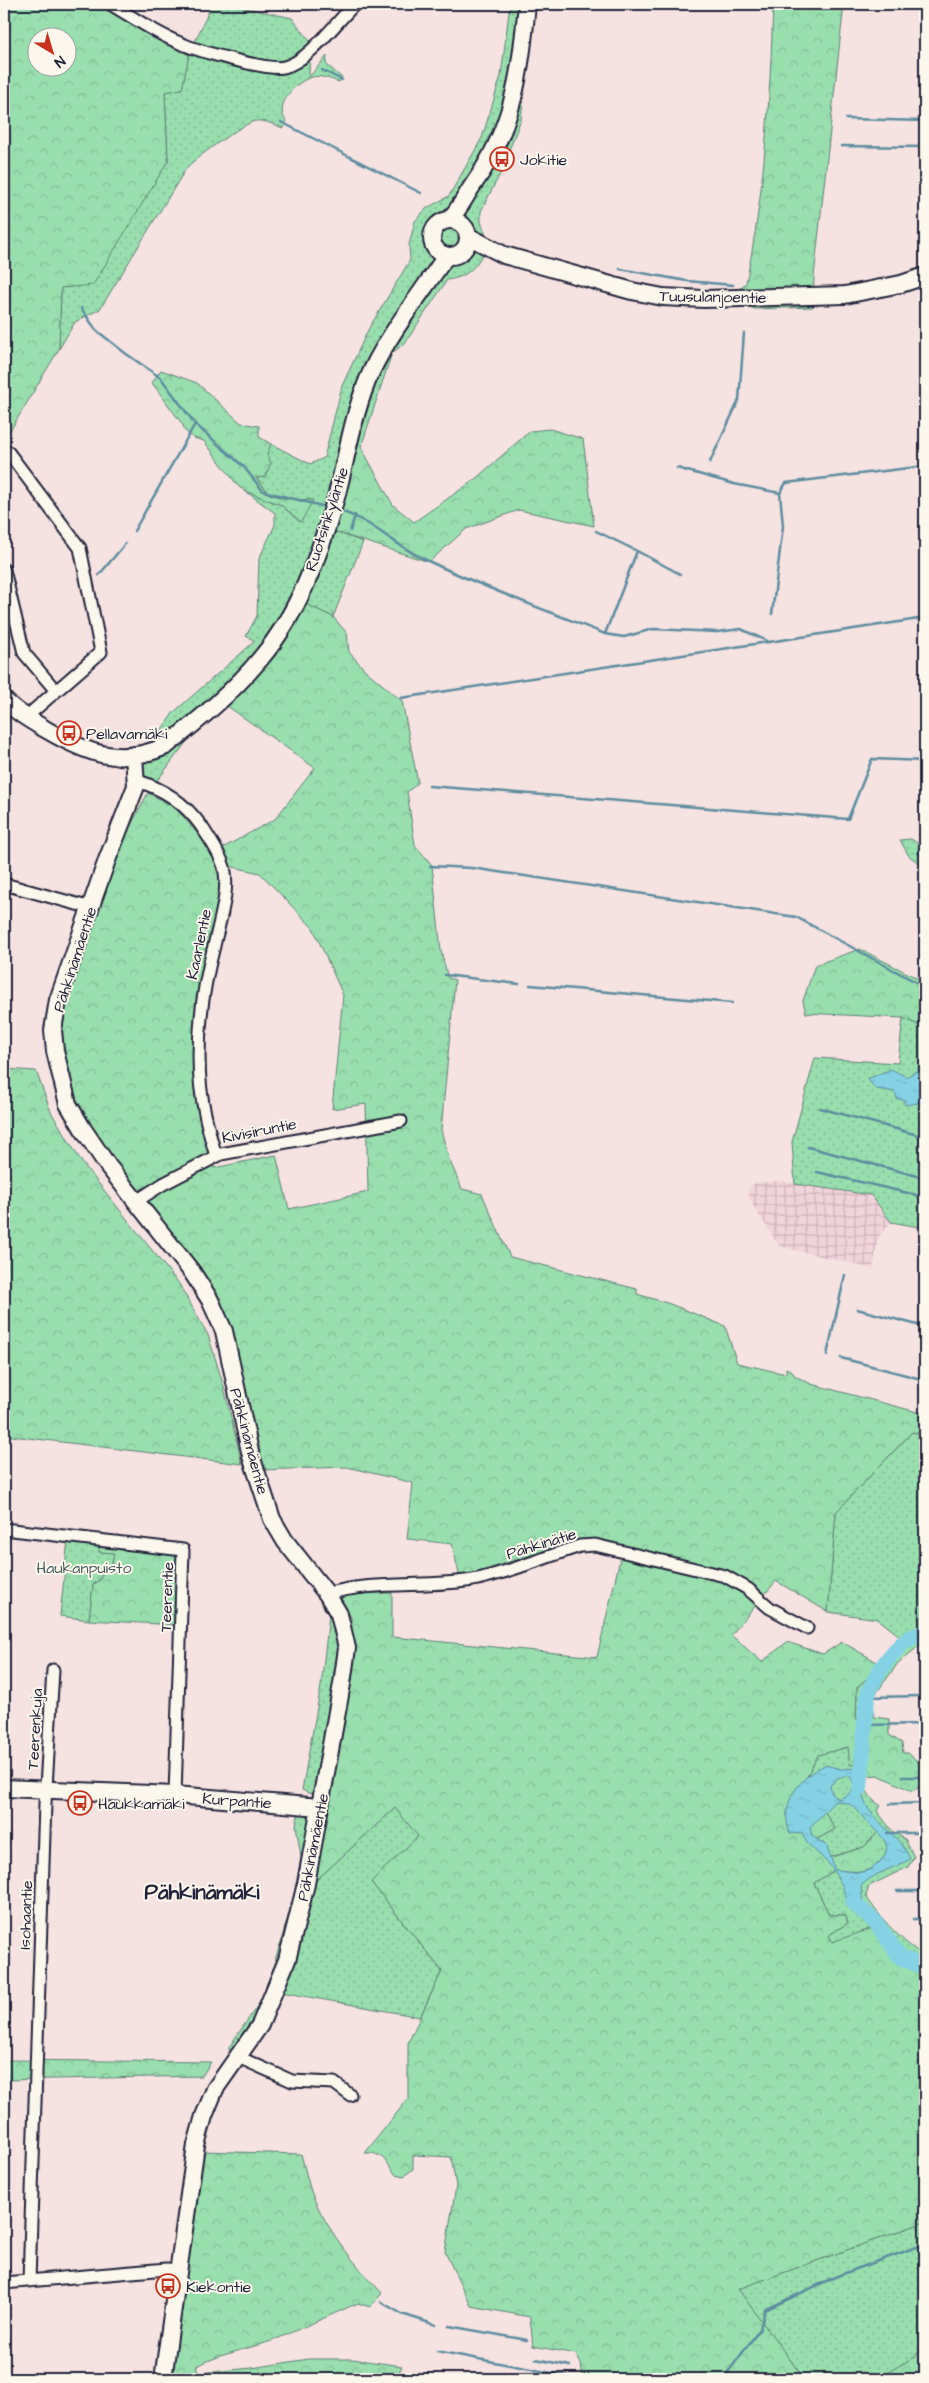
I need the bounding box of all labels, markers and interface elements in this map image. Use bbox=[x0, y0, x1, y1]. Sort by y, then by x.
north arrow bbox=[28, 28, 78, 78]
text: N bbox=[50, 51, 69, 72]
bus stop icon: Jokitie bbox=[489, 146, 515, 172]
place label: Jokitie bbox=[520, 149, 568, 171]
street label: Tuusulanjoentie bbox=[659, 285, 767, 309]
street label: Ruotsinkyläntie bbox=[300, 464, 355, 575]
bus stop icon: Pellavamäki bbox=[56, 720, 82, 746]
place label: Pellavamäki bbox=[86, 723, 168, 745]
street label: Pähkinämäentie bbox=[48, 904, 102, 1015]
street label: Kaarlentie bbox=[181, 907, 217, 981]
street label: Kivisiruntie bbox=[220, 1113, 299, 1149]
street label: Pähkinämäentie bbox=[224, 1386, 274, 1497]
street label: Pähkinätie bbox=[504, 1523, 579, 1565]
park label: Haukanpuisto bbox=[37, 1557, 131, 1579]
street label: Teerentie bbox=[155, 1561, 179, 1633]
street label: Teerenkuja bbox=[22, 1688, 48, 1770]
street label: Kurpantie bbox=[202, 1788, 273, 1814]
bus stop icon: Haukkamäki bbox=[67, 1790, 93, 1816]
street label: Pähkinämäentie bbox=[292, 1791, 334, 1903]
place label: Haukkamäki bbox=[98, 1793, 185, 1815]
district label: Pähkinämäki bbox=[145, 1878, 260, 1907]
street label: Isohaantie bbox=[14, 1880, 38, 1950]
bus stop icon: Kiekontie bbox=[155, 2273, 181, 2299]
place label: Kiekontie bbox=[186, 2276, 251, 2298]

